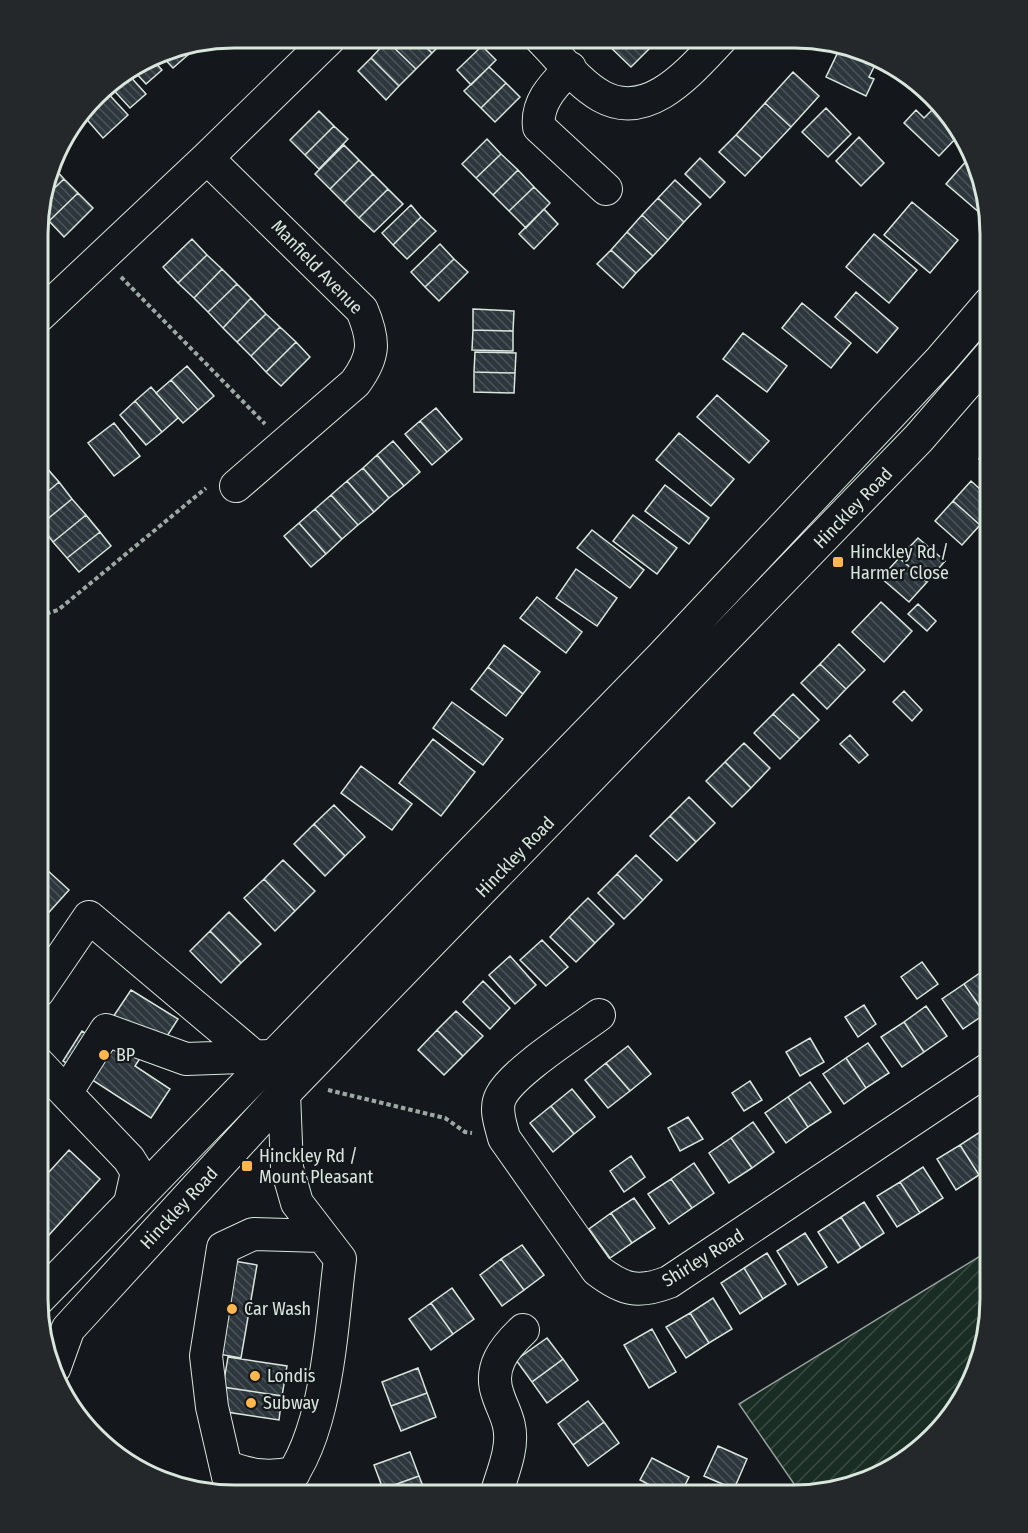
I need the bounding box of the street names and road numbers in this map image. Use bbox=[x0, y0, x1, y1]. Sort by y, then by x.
street label: Manfield Avenue bbox=[267, 215, 367, 319]
street label: Hinckley Road bbox=[809, 463, 897, 553]
street label: Hinckley Road bbox=[471, 812, 559, 902]
street label: Hinckley Road bbox=[135, 1162, 223, 1254]
street label: Shirley Road bbox=[658, 1224, 748, 1292]

